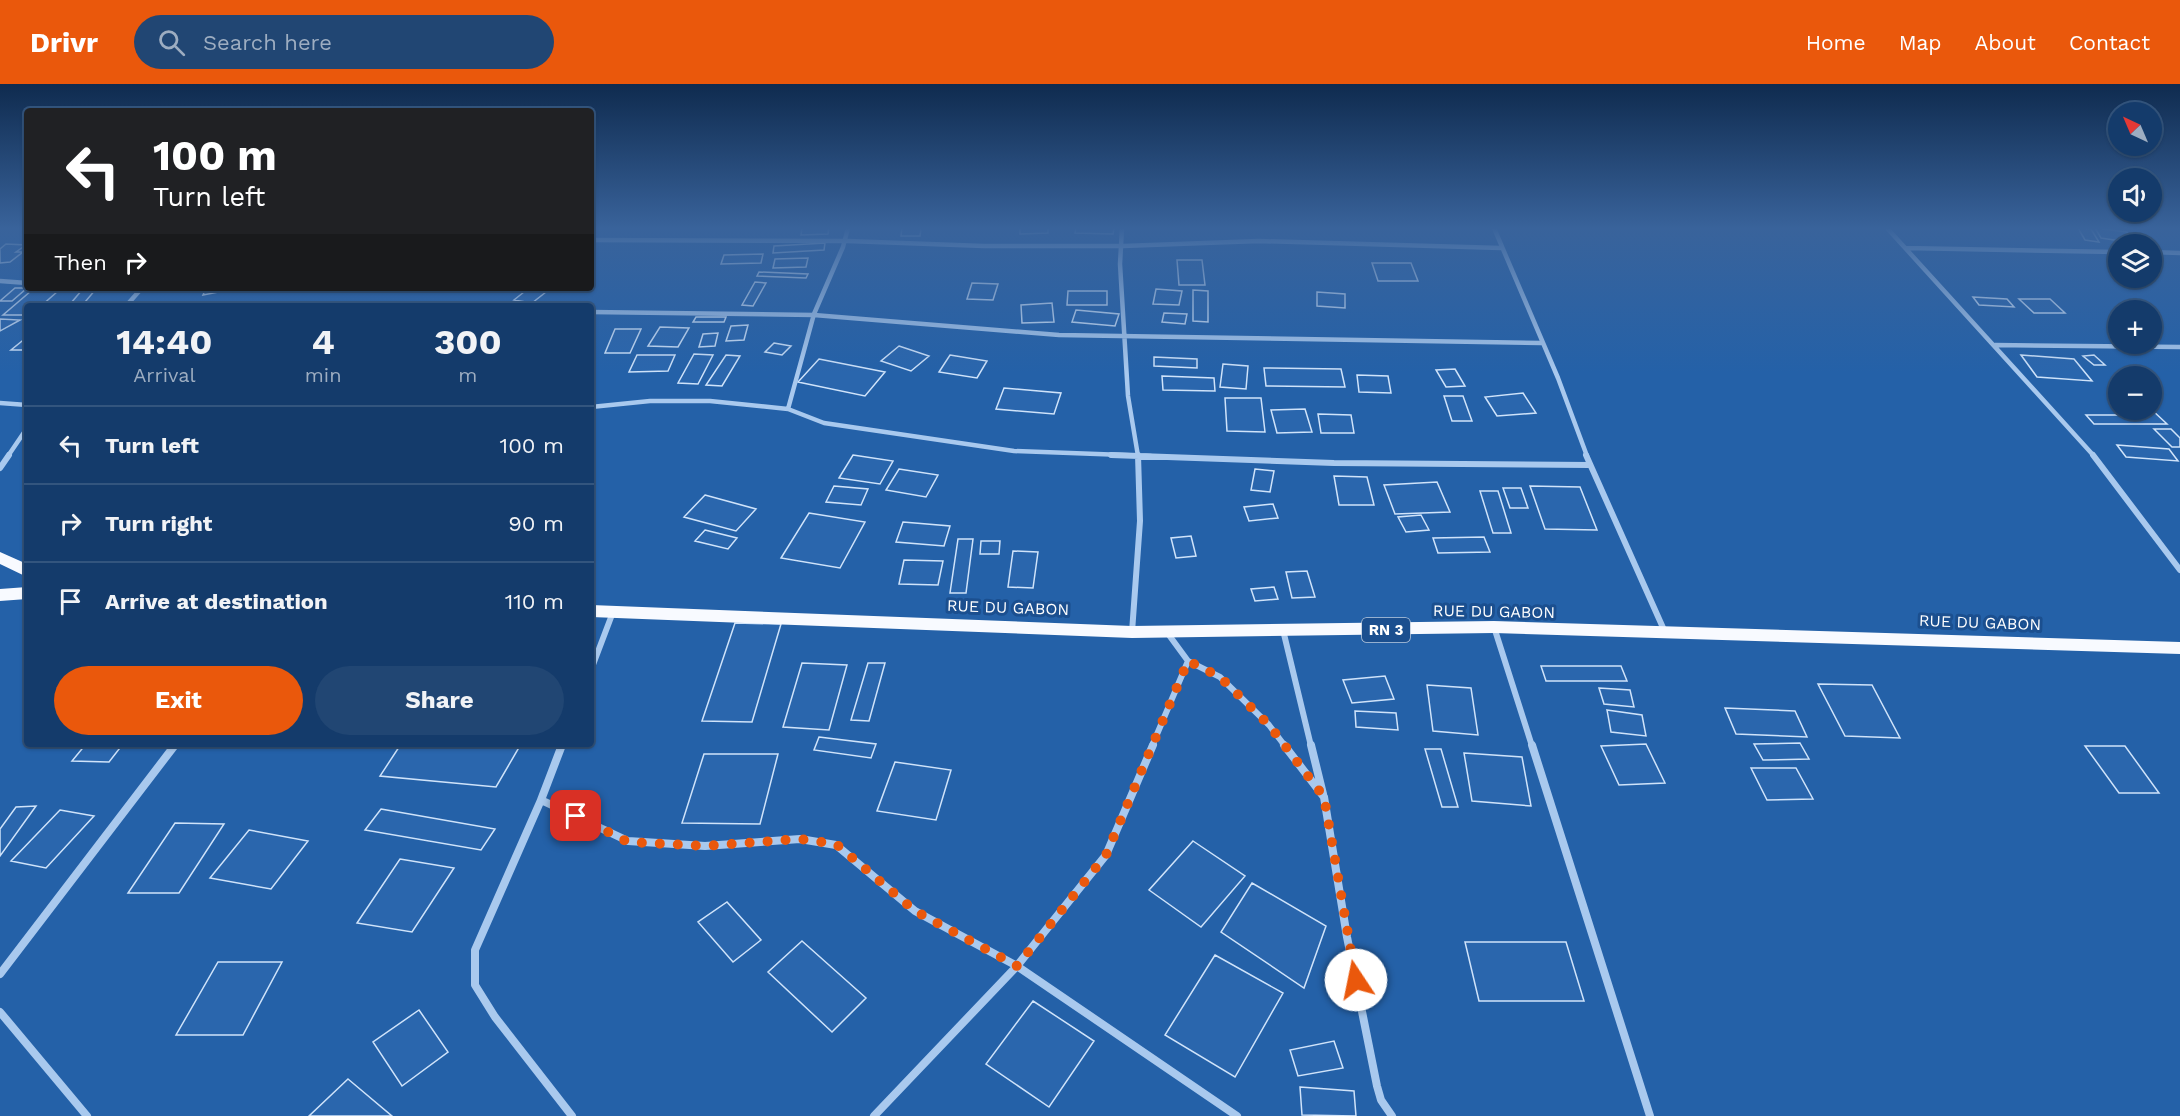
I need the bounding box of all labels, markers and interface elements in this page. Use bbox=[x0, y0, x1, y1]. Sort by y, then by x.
search box bbox=[134, 15, 554, 69]
text: Drivr bbox=[30, 26, 98, 59]
icon: search bbox=[155, 26, 188, 59]
text: Search here bbox=[203, 30, 332, 55]
text: Home bbox=[1806, 30, 1866, 55]
text: Map bbox=[1899, 30, 1942, 55]
text: About bbox=[1975, 30, 2036, 55]
text: Contact bbox=[2069, 30, 2150, 55]
north arrow bbox=[2108, 102, 2162, 156]
map controls bbox=[2108, 102, 2162, 420]
text: 100 m bbox=[153, 131, 277, 180]
icon: left bbox=[54, 132, 132, 210]
button: sound bbox=[2108, 168, 2162, 222]
text: Turn left bbox=[153, 181, 265, 213]
button: layers bbox=[2108, 234, 2162, 288]
icon: right bbox=[119, 246, 152, 279]
text: Then bbox=[54, 250, 107, 275]
button: + bbox=[2108, 300, 2162, 354]
text: 14:40 bbox=[116, 321, 212, 363]
text: 4 bbox=[312, 321, 335, 363]
text: 300 bbox=[434, 321, 502, 363]
text: Arrival bbox=[133, 363, 196, 387]
text: min bbox=[305, 363, 342, 387]
text: m bbox=[458, 363, 477, 387]
button: − bbox=[2108, 366, 2162, 420]
icon: left bbox=[54, 429, 87, 462]
text: Turn left bbox=[105, 433, 199, 458]
text: 100 m bbox=[500, 433, 564, 458]
icon: right bbox=[54, 507, 87, 540]
text: Turn right bbox=[105, 511, 212, 536]
text: 90 m bbox=[508, 511, 564, 536]
icon: arrive bbox=[54, 585, 87, 618]
text: Arrive at destination bbox=[105, 589, 328, 614]
text: 110 m bbox=[505, 589, 564, 614]
street label: RUE DU GABON bbox=[947, 596, 1069, 619]
street label: RUE DU GABON bbox=[1433, 601, 1555, 622]
street label: RUE DU GABON bbox=[1919, 611, 2041, 634]
road number: RN 3 bbox=[1362, 618, 1410, 642]
button: Exit bbox=[54, 666, 303, 735]
button: Share bbox=[315, 666, 564, 735]
pin bbox=[550, 790, 601, 841]
icon: arrive bbox=[559, 799, 592, 832]
position arrow bbox=[1324, 948, 1388, 1012]

